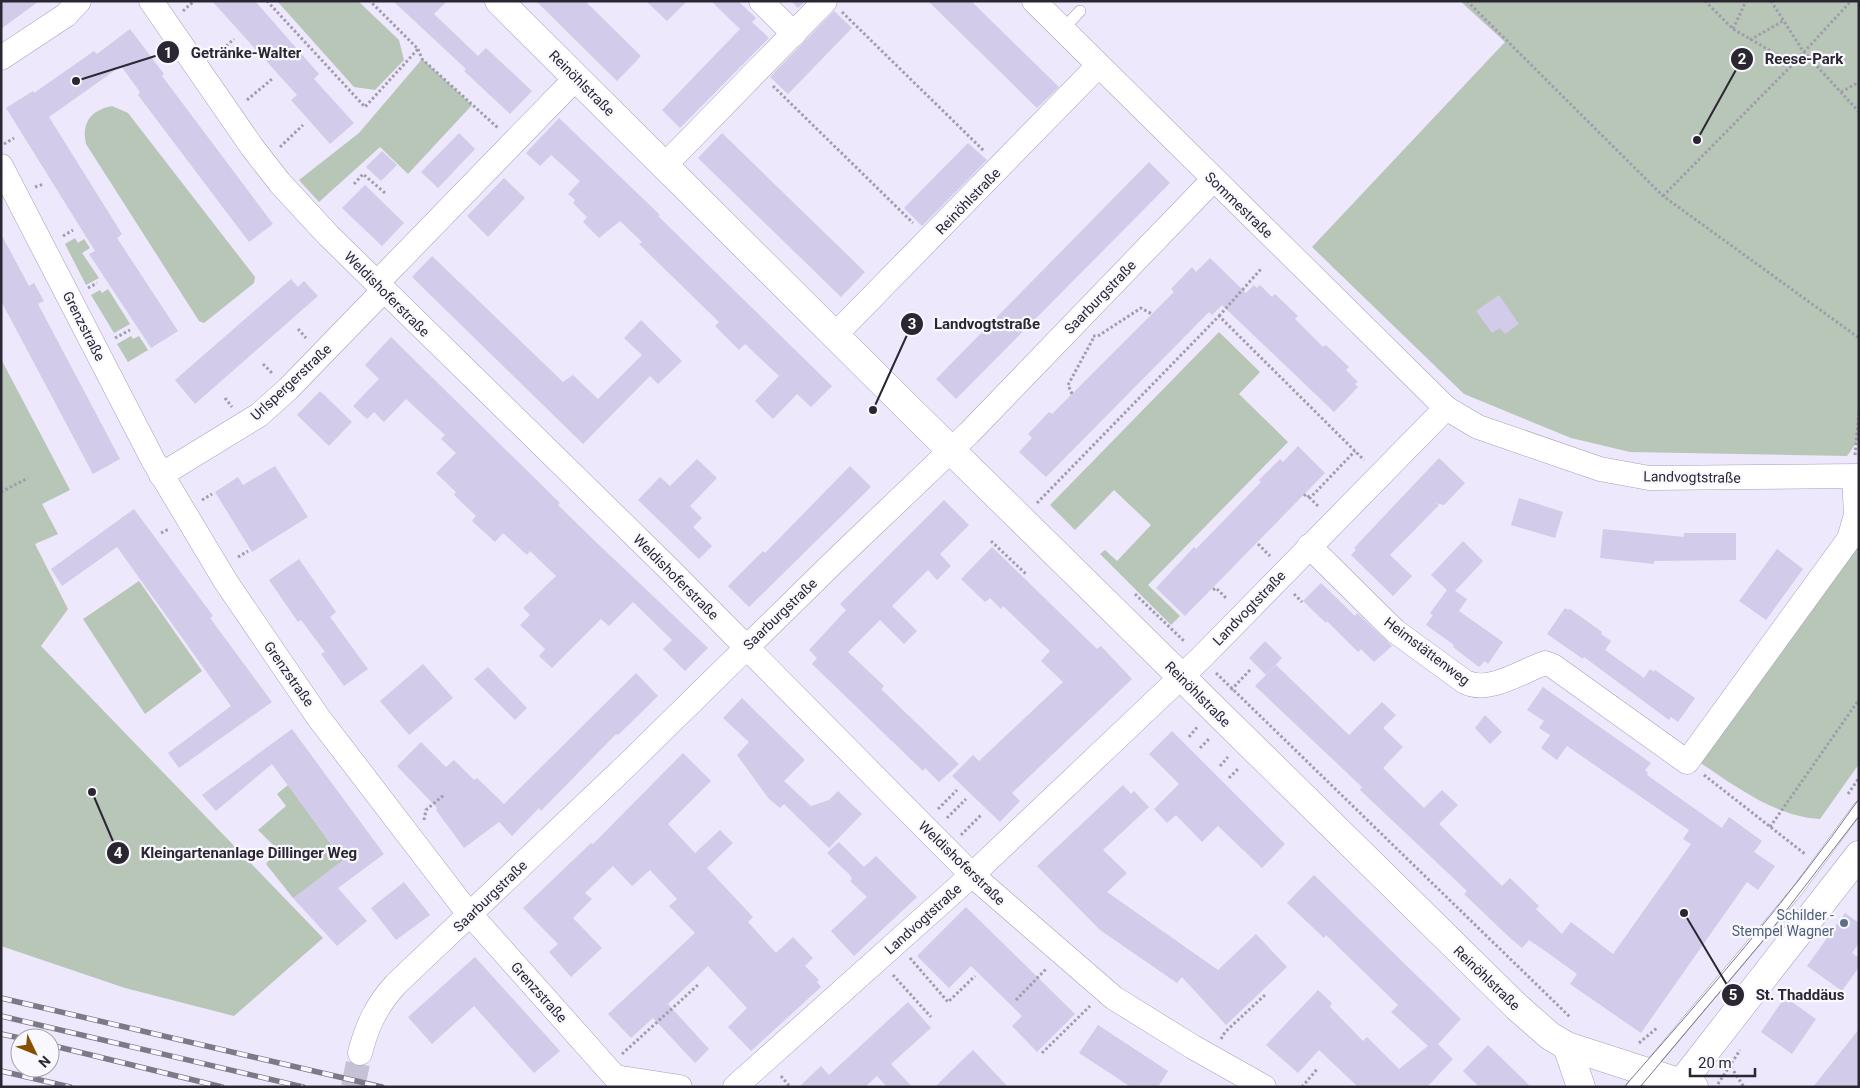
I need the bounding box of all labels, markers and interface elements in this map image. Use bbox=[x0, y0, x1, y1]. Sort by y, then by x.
callout: Getränke-Walter bbox=[156, 37, 311, 67]
text: 1 bbox=[164, 44, 172, 62]
text: Getränke-Walter bbox=[191, 44, 302, 62]
callout: Reese-Park bbox=[1730, 44, 1854, 74]
street label: Reinöhlstraße bbox=[546, 47, 618, 119]
text: 2 bbox=[1738, 50, 1747, 68]
text: Reese-Park bbox=[1765, 50, 1844, 68]
street label: Reinöhlstraße bbox=[932, 165, 1004, 237]
street label: Sommestraße bbox=[1202, 169, 1276, 241]
street label: Weldishoferstraße bbox=[341, 248, 433, 340]
street label: Saarburgstraße bbox=[1061, 257, 1139, 337]
street label: Grenzstraße bbox=[60, 289, 108, 363]
callout: Landvogtstraße bbox=[899, 309, 1050, 339]
text: 3 bbox=[908, 315, 916, 333]
text: Landvogtstraße bbox=[934, 315, 1040, 333]
street label: Urlspergerstraße bbox=[248, 341, 334, 423]
street label: Landvogtstraße bbox=[1643, 468, 1741, 486]
street label: Weldishoferstraße bbox=[630, 531, 722, 623]
street label: Landvogtstraße bbox=[1209, 567, 1289, 649]
street label: Saarburgstraße bbox=[740, 575, 820, 653]
street label: Heimstättenweg bbox=[1381, 614, 1473, 688]
street label: Grenzstraße bbox=[261, 638, 317, 710]
street label: Reinöhlstraße bbox=[1162, 658, 1234, 730]
street label: Weldishoferstraße bbox=[916, 818, 1008, 908]
callout: Kleingartenanlage Dillinger Weg bbox=[105, 838, 367, 868]
text: 4 bbox=[114, 844, 123, 862]
text: Kleingartenanlage Dillinger Weg bbox=[141, 844, 357, 862]
street label: Saarburgstraße bbox=[450, 857, 530, 935]
street label: Landvogtstraße bbox=[881, 880, 965, 958]
place label: Schilder - Stempel Wagner bbox=[1732, 907, 1834, 939]
marker: Schilder - Stempel Wagner bbox=[1838, 917, 1850, 929]
street label: Reinöhlstraße bbox=[1451, 942, 1523, 1014]
street label: Grenzstraße bbox=[508, 958, 570, 1026]
callout: St. Thaddäus bbox=[1720, 980, 1854, 1010]
text: 5 bbox=[1729, 986, 1737, 1004]
text: St. Thaddäus bbox=[1756, 986, 1845, 1004]
north arrow bbox=[10, 1028, 60, 1078]
scale bar bbox=[1690, 1046, 1755, 1078]
text: N bbox=[35, 1053, 54, 1071]
text: 20 m bbox=[1698, 1054, 1732, 1072]

